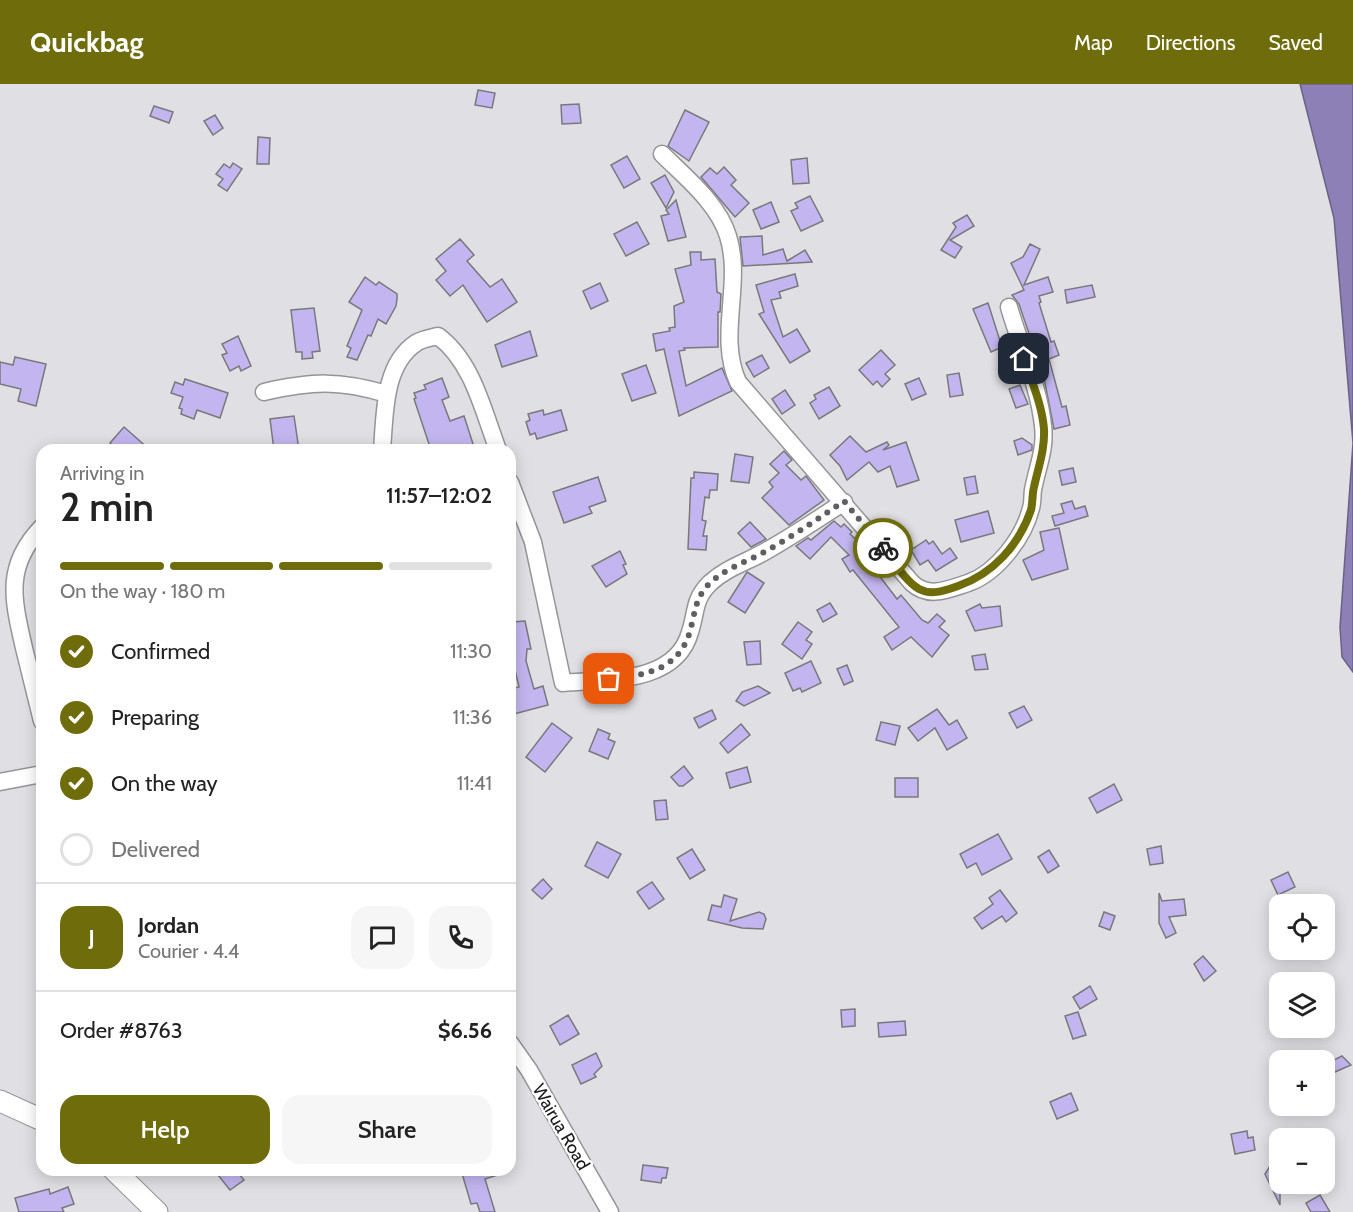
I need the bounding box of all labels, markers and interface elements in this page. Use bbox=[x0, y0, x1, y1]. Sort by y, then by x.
text: Quickbag bbox=[30, 25, 144, 59]
text: Map bbox=[1074, 30, 1113, 55]
text: Directions bbox=[1146, 30, 1235, 55]
text: Saved bbox=[1268, 30, 1323, 55]
pin bbox=[998, 333, 1049, 384]
icon: home bbox=[1007, 342, 1040, 375]
text: Arriving in bbox=[60, 461, 144, 485]
text: 11:57–12:02 bbox=[386, 482, 492, 509]
text: 2 min bbox=[60, 483, 154, 531]
courier bbox=[853, 518, 913, 578]
icon: bike bbox=[867, 532, 900, 565]
text: On the way · 180 m bbox=[60, 579, 225, 603]
icon: check bbox=[60, 635, 93, 668]
text: Confirmed bbox=[111, 638, 210, 665]
text: 11:30 bbox=[450, 639, 492, 663]
pin bbox=[583, 653, 634, 704]
icon: bag bbox=[592, 662, 625, 695]
icon: check bbox=[60, 701, 93, 734]
text: Preparing bbox=[111, 704, 199, 731]
text: 11:36 bbox=[453, 705, 492, 729]
icon: check bbox=[60, 767, 93, 800]
text: On the way bbox=[111, 770, 218, 797]
text: 11:41 bbox=[457, 771, 492, 795]
text: Delivered bbox=[111, 836, 200, 863]
map controls bbox=[1269, 894, 1335, 1194]
button: locate bbox=[1269, 894, 1335, 960]
button: chat bbox=[351, 906, 414, 969]
button: phone bbox=[429, 906, 492, 969]
text: Jordan bbox=[138, 912, 199, 939]
text: J bbox=[88, 924, 95, 951]
text: Courier · 4.4 bbox=[138, 939, 239, 963]
button: layers bbox=[1269, 972, 1335, 1038]
text: Order #8763 bbox=[60, 1017, 183, 1044]
text: $6.56 bbox=[438, 1017, 492, 1044]
button: + bbox=[1269, 1050, 1335, 1116]
street label: Wairua Road bbox=[528, 1080, 594, 1174]
button: Help bbox=[60, 1095, 270, 1164]
button: Share bbox=[282, 1095, 492, 1164]
button: − bbox=[1269, 1128, 1335, 1194]

